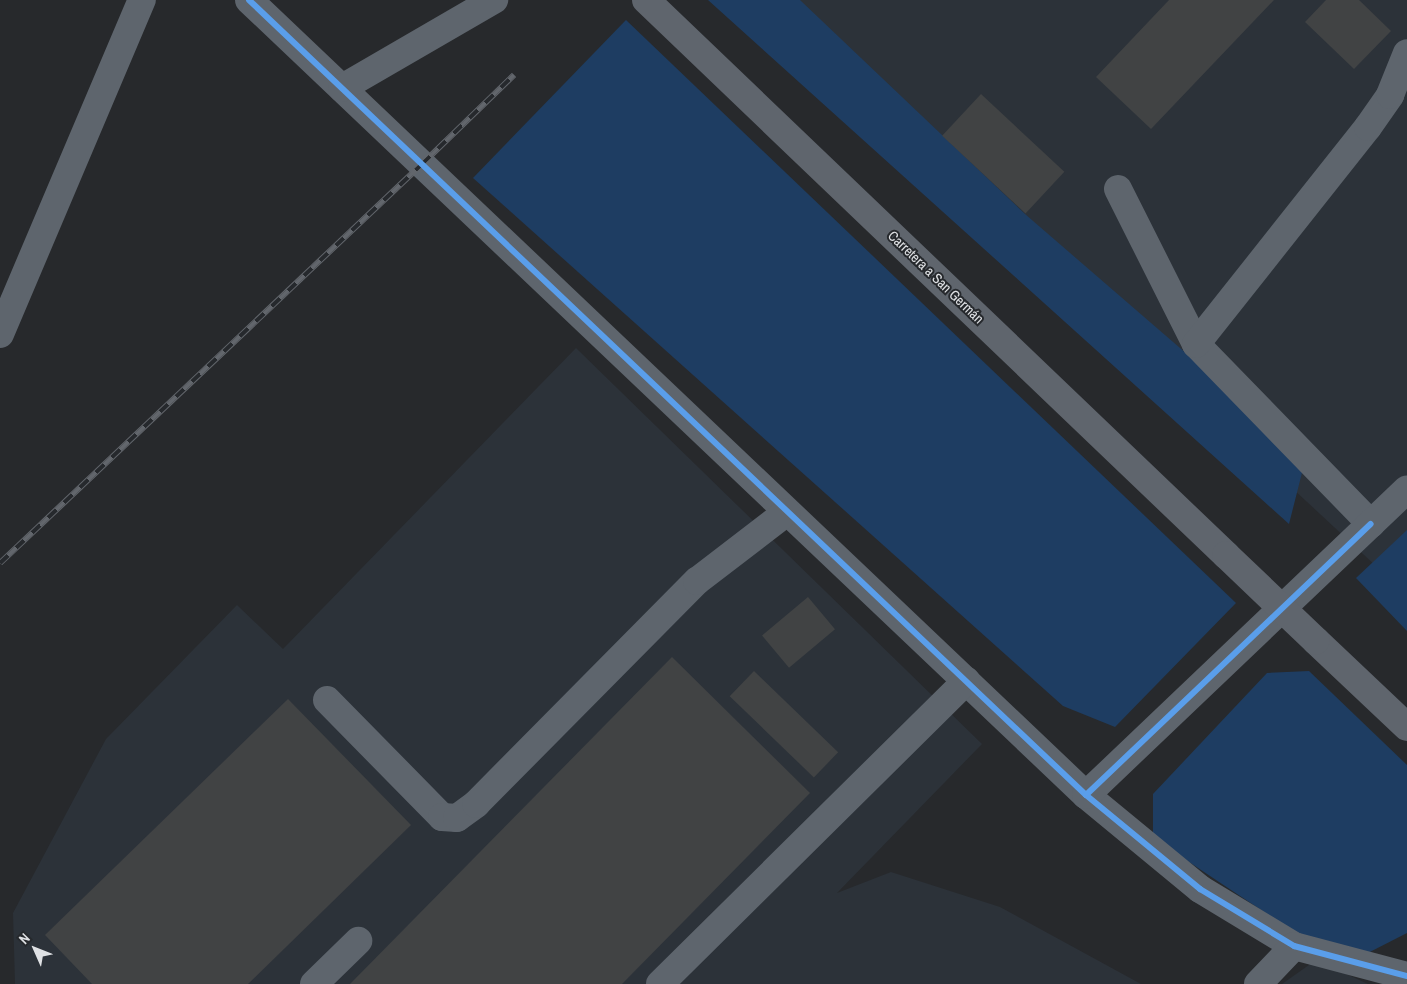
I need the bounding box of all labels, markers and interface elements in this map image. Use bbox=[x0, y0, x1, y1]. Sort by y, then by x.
street label: Carretera a San Germán bbox=[885, 227, 987, 327]
north arrow bbox=[10, 924, 60, 974]
text: N bbox=[15, 929, 34, 948]

